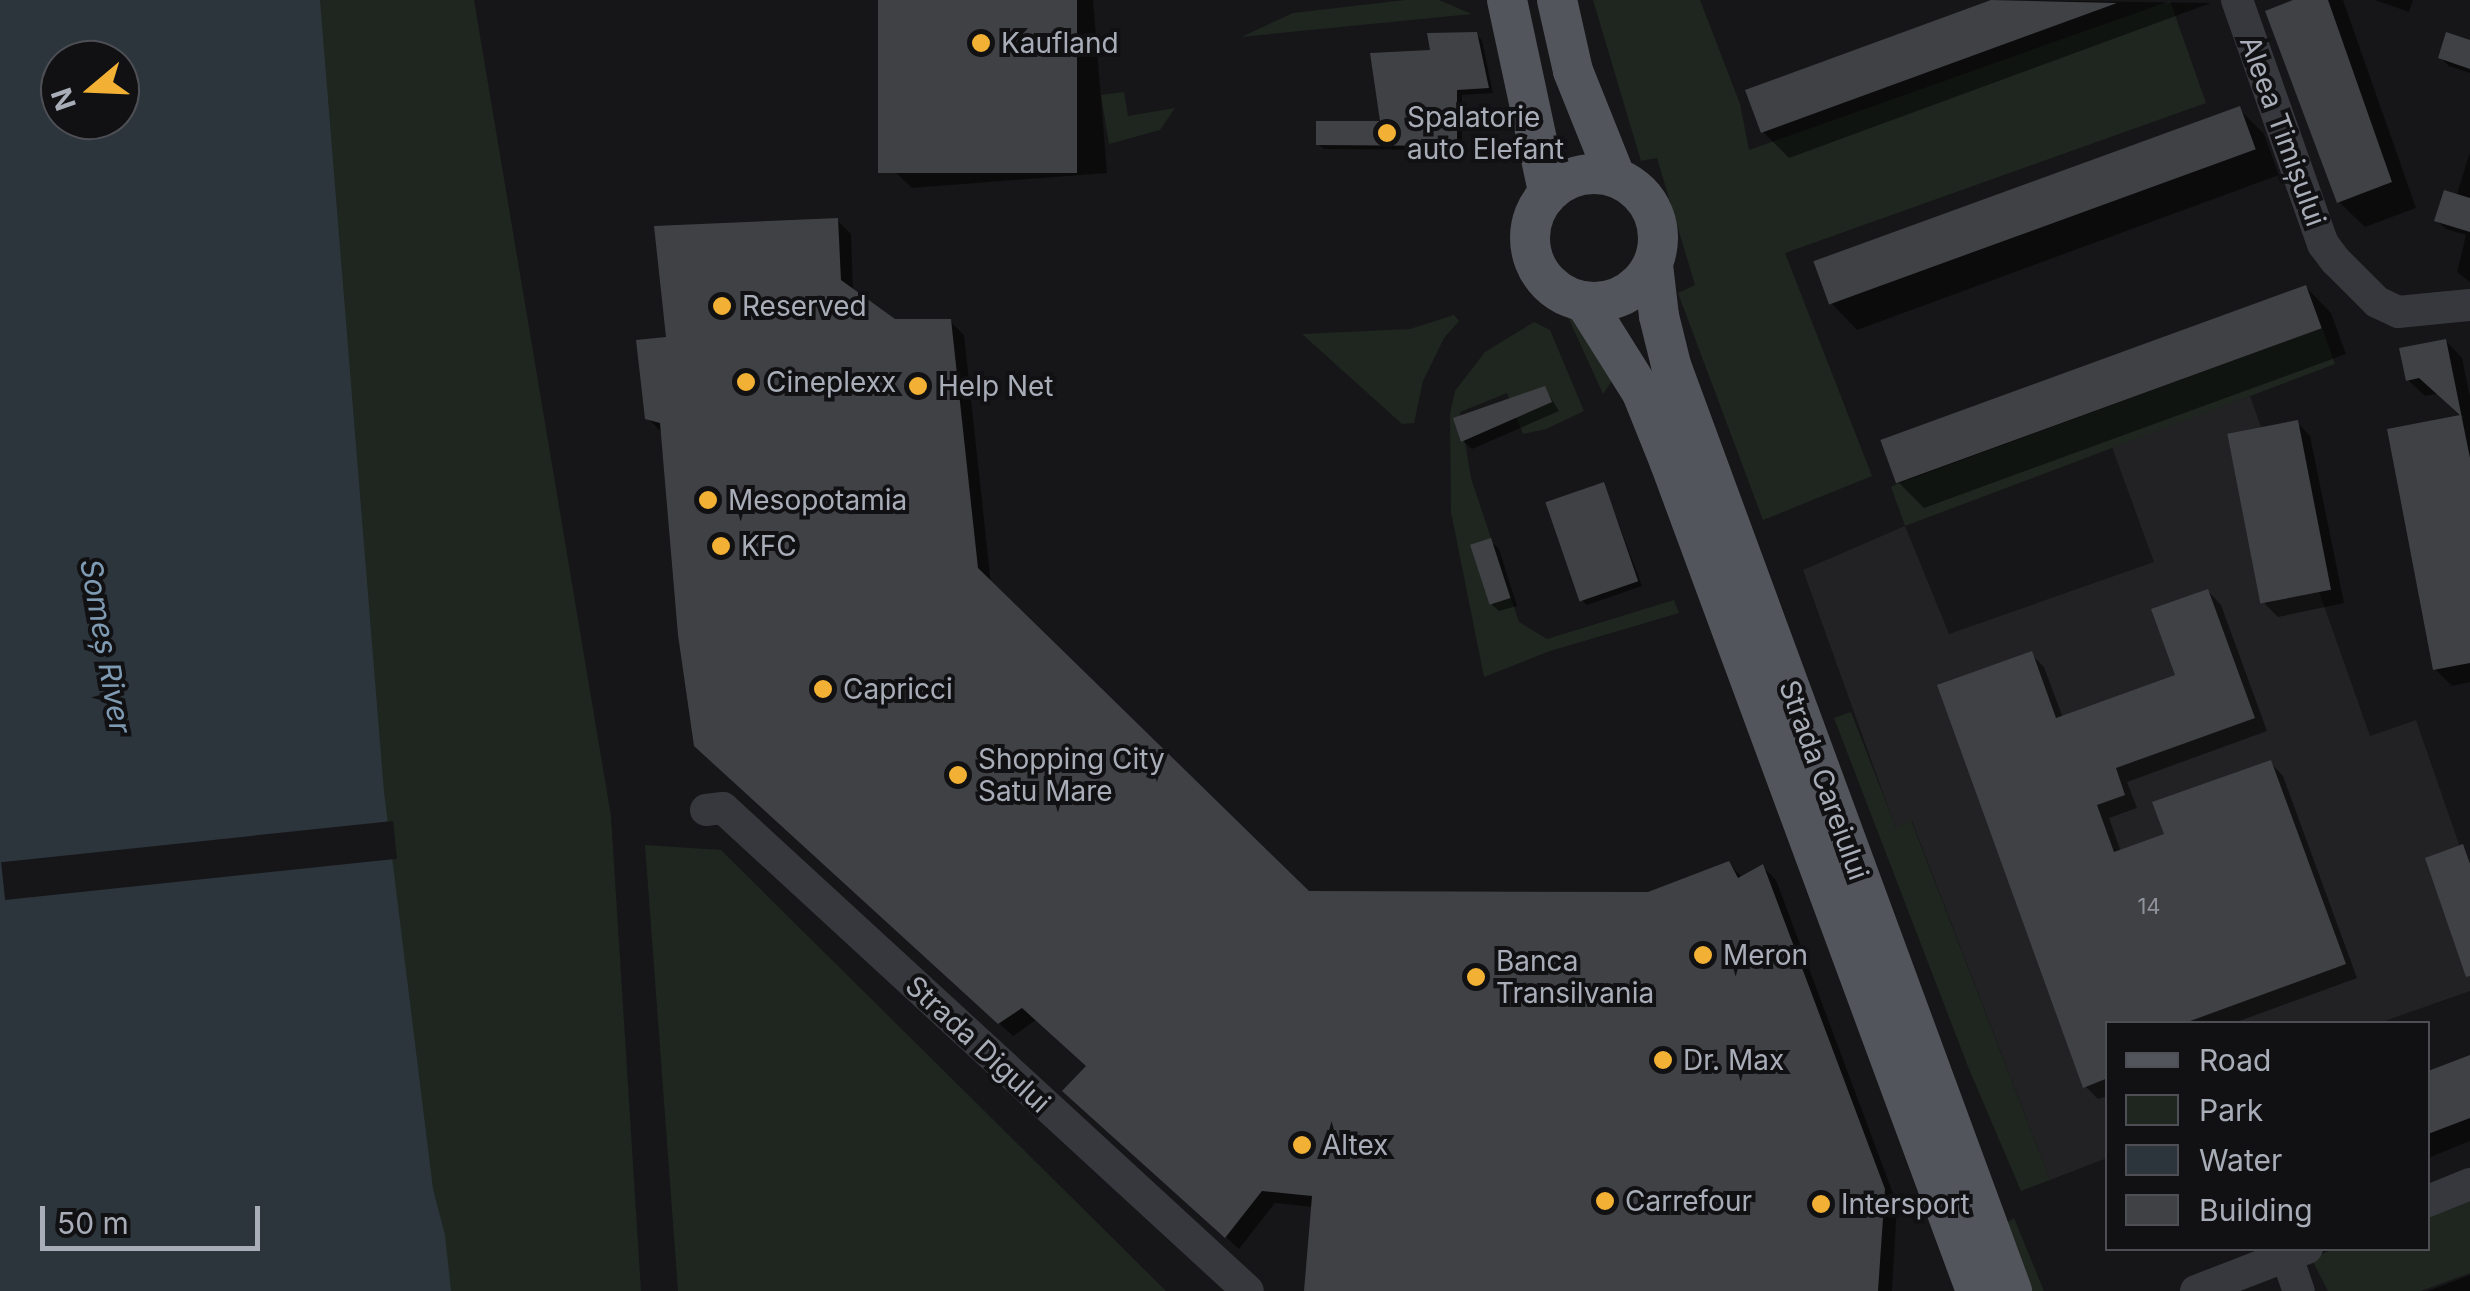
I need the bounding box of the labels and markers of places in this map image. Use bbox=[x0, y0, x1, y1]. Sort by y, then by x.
place label: Kaufland bbox=[1001, 26, 1119, 60]
marker: Kaufland bbox=[970, 32, 992, 54]
place label: Spalatorie auto Elefant bbox=[1407, 100, 1564, 166]
marker: Spalatorie auto Elefant bbox=[1376, 122, 1398, 144]
place label: Reserved bbox=[742, 289, 867, 323]
marker: Reserved bbox=[711, 295, 733, 317]
place label: Cineplexx bbox=[766, 365, 896, 399]
place label: Help Net bbox=[938, 369, 1054, 403]
marker: Cineplexx bbox=[735, 371, 757, 393]
marker: Help Net bbox=[907, 375, 929, 397]
place label: Mesopotamia bbox=[728, 483, 907, 517]
marker: Mesopotamia bbox=[697, 489, 719, 511]
place label: KFC bbox=[741, 529, 797, 563]
marker: KFC bbox=[710, 535, 732, 557]
place label: Capricci bbox=[843, 672, 953, 706]
marker: Capricci bbox=[812, 678, 834, 700]
place label: Shopping City Satu Mare bbox=[978, 742, 1165, 808]
marker: Shopping City Satu Mare bbox=[947, 764, 969, 786]
place label: Meron bbox=[1723, 938, 1808, 972]
place label: Banca Transilvania bbox=[1496, 944, 1654, 1010]
marker: Meron bbox=[1692, 944, 1714, 966]
marker: Banca Transilvania bbox=[1465, 966, 1487, 988]
place label: Dr. Max bbox=[1683, 1043, 1784, 1077]
marker: Dr. Max bbox=[1652, 1049, 1674, 1071]
place label: Altex bbox=[1322, 1128, 1388, 1162]
marker: Altex bbox=[1291, 1134, 1313, 1156]
place label: Carrefour bbox=[1625, 1184, 1752, 1218]
place label: Intersport bbox=[1841, 1187, 1970, 1221]
marker: Carrefour bbox=[1594, 1190, 1616, 1212]
marker: Intersport bbox=[1810, 1193, 1832, 1215]

